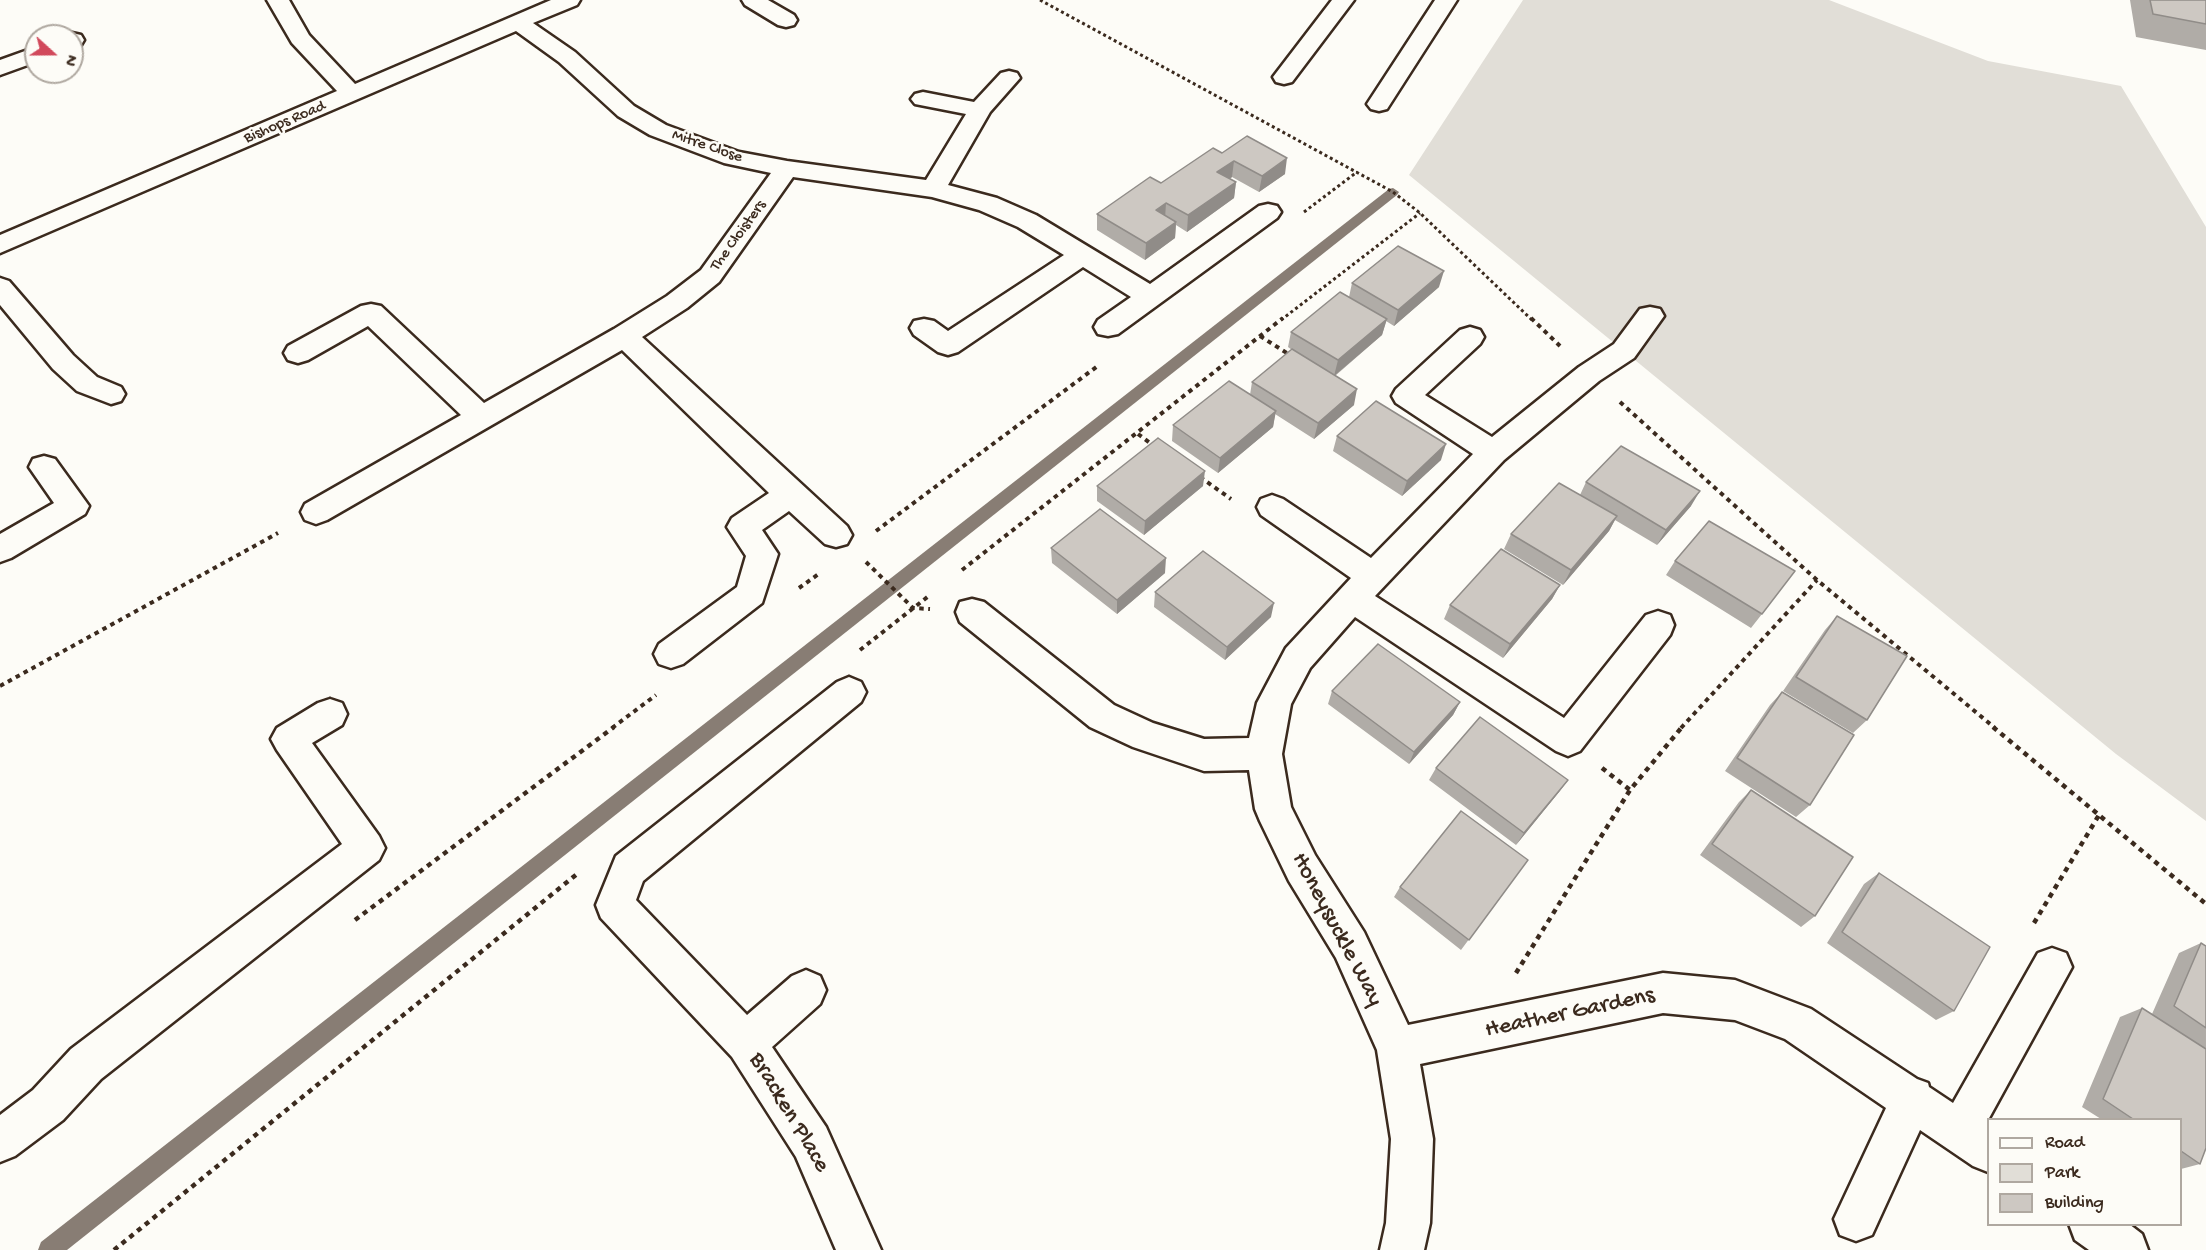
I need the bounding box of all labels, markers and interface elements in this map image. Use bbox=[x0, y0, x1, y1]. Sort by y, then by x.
north arrow bbox=[24, 24, 84, 84]
text: N bbox=[59, 52, 80, 68]
street label: Bishops Road bbox=[241, 97, 329, 149]
street label: Mitre Close bbox=[669, 126, 745, 168]
street label: The Cloisters bbox=[707, 197, 771, 275]
street label: Honeysuckle Way bbox=[1283, 848, 1389, 1012]
street label: Heather Gardens bbox=[1483, 982, 1657, 1046]
street label: Bracken Place bbox=[741, 1048, 835, 1178]
legend bbox=[1987, 1118, 2182, 1226]
text: Road bbox=[2045, 1133, 2084, 1154]
text: Park bbox=[2045, 1163, 2079, 1184]
text: Building bbox=[2045, 1193, 2104, 1214]

